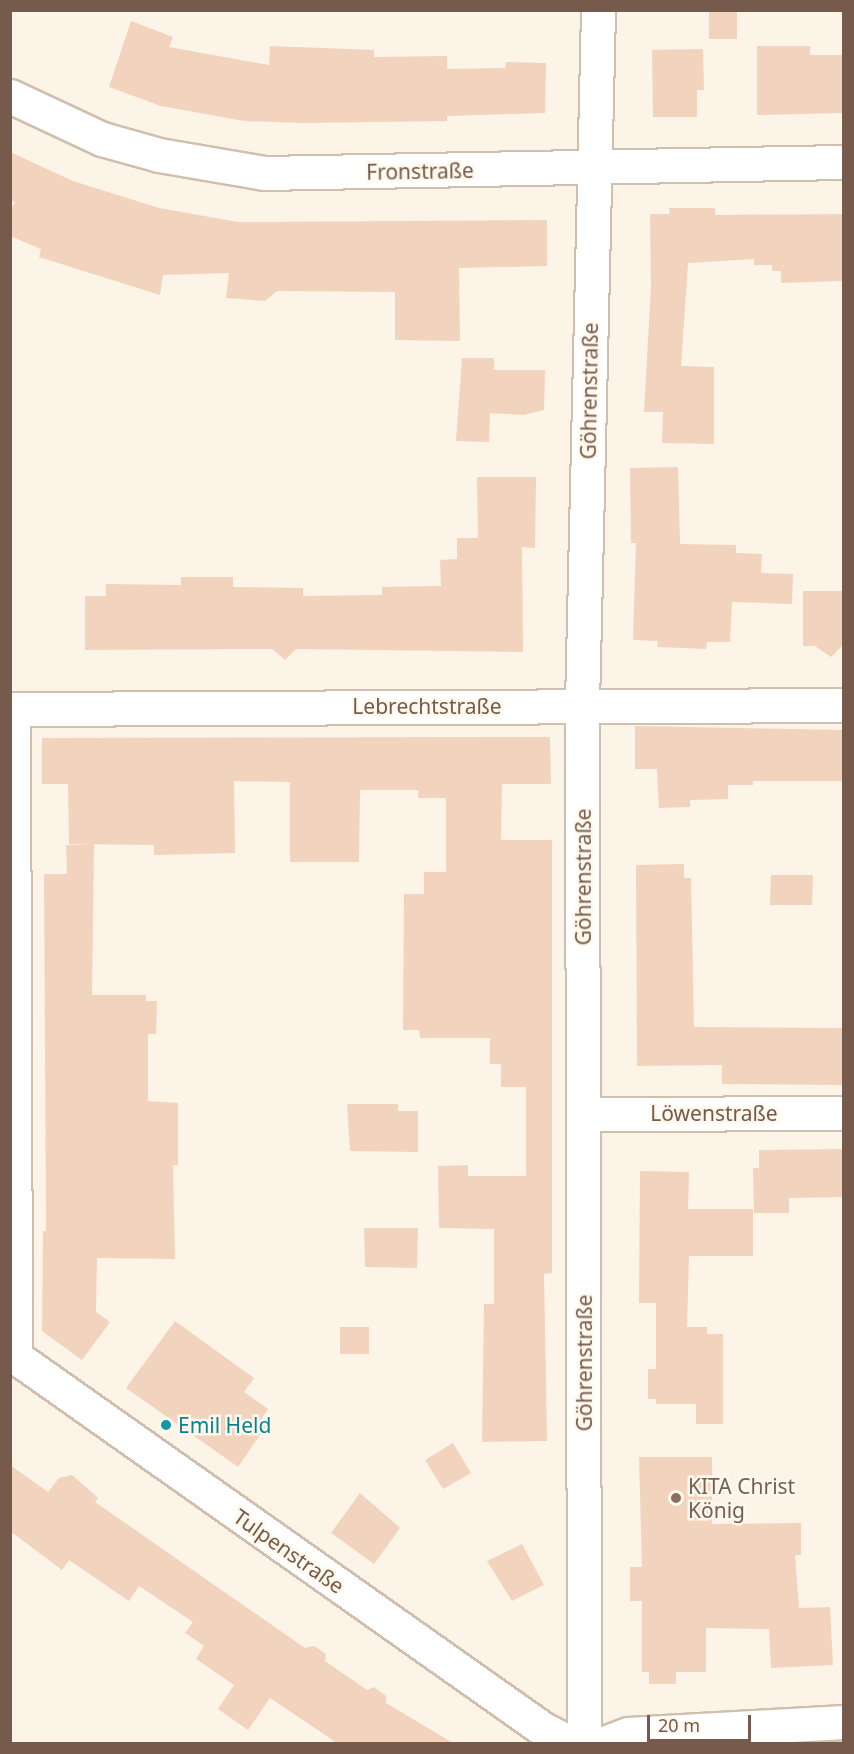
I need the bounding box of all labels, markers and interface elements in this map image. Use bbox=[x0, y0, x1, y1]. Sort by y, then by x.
street label: Fronstraße bbox=[366, 157, 474, 185]
street label: Göhrenstraße bbox=[575, 322, 603, 460]
street label: Lebrechtstraße bbox=[352, 693, 502, 719]
street label: Göhrenstraße bbox=[570, 809, 596, 945]
street label: Löwenstraße bbox=[650, 1100, 778, 1126]
street label: Göhrenstraße bbox=[571, 1295, 597, 1431]
place label: Emil Held bbox=[178, 1412, 271, 1438]
marker: Emil Held bbox=[159, 1418, 173, 1432]
place label: KITA Christ König bbox=[688, 1473, 795, 1523]
marker: KITA Christ König bbox=[669, 1491, 683, 1505]
street label: Tulpenstraße bbox=[229, 1504, 349, 1598]
scale bar bbox=[650, 1703, 754, 1741]
text: 20 m bbox=[658, 1713, 700, 1737]

